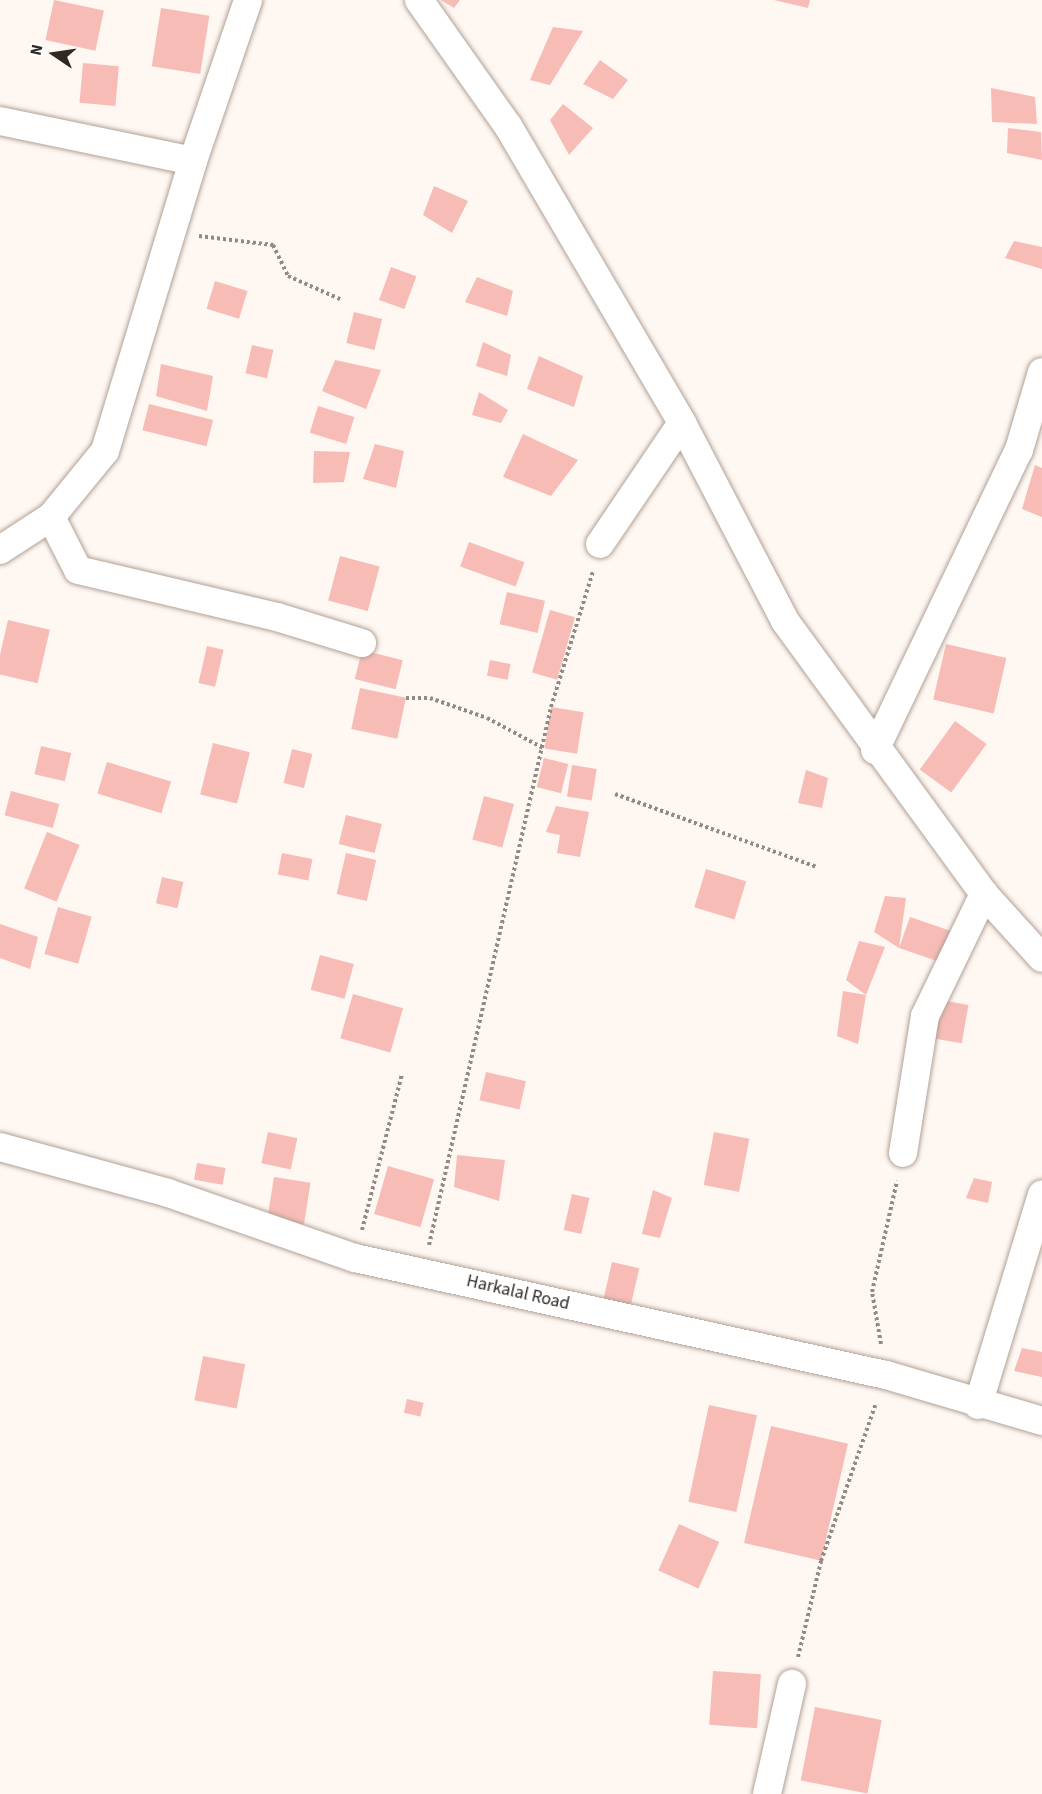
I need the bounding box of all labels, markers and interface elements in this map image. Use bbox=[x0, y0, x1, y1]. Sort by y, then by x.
north arrow bbox=[24, 24, 84, 84]
text: N bbox=[25, 42, 48, 58]
street label: Harkalal Road bbox=[464, 1271, 572, 1315]

